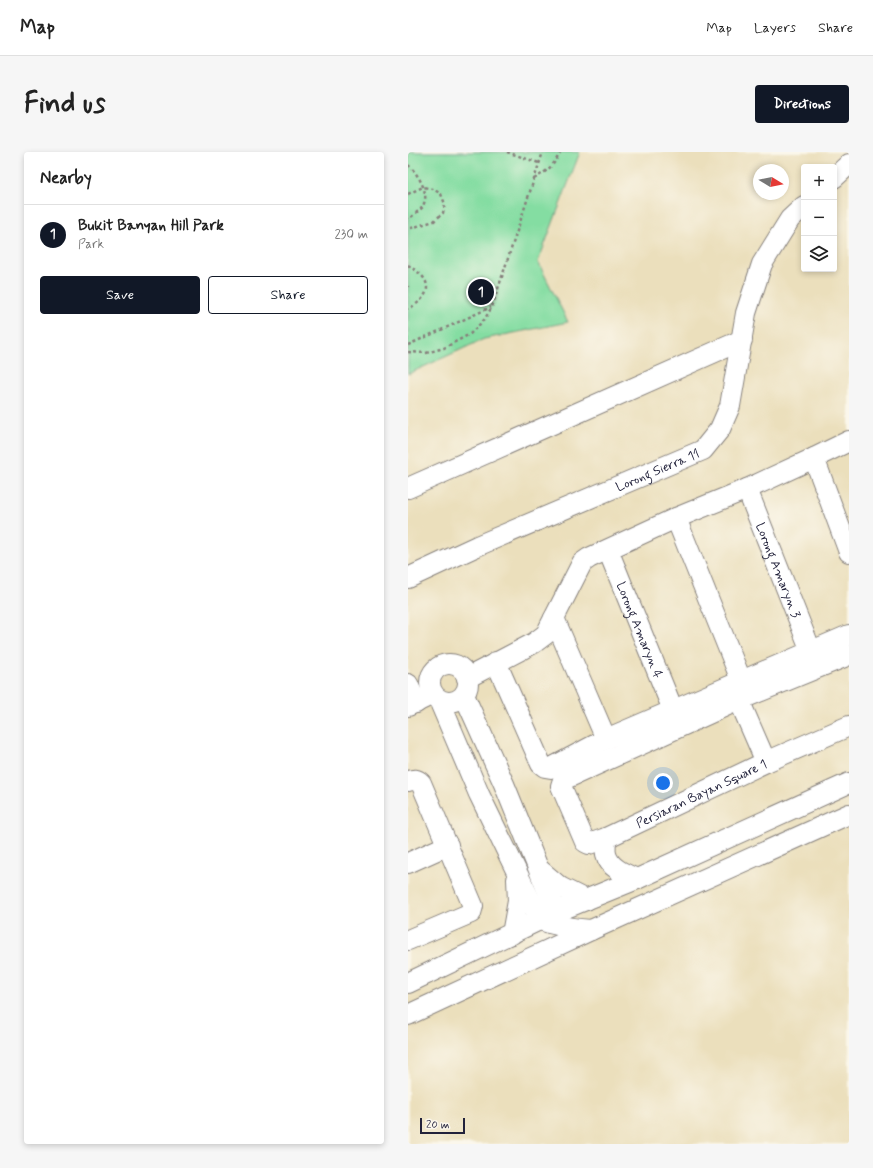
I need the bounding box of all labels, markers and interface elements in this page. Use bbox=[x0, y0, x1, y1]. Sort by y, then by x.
text: Map bbox=[20, 15, 55, 40]
text: Map bbox=[706, 19, 732, 37]
text: Layers bbox=[754, 19, 796, 37]
text: Share bbox=[818, 19, 853, 37]
button: Directions bbox=[755, 85, 849, 123]
text: Find us bbox=[24, 86, 105, 123]
north arrow bbox=[753, 164, 789, 200]
map controls bbox=[801, 164, 837, 272]
button: + bbox=[801, 164, 837, 200]
text: Nearby bbox=[40, 167, 92, 189]
button: − bbox=[801, 200, 837, 236]
text: Bukit Banyan Hill Park bbox=[78, 216, 224, 236]
text: 1 bbox=[50, 226, 56, 243]
text: 230 m bbox=[334, 226, 368, 243]
text: Park bbox=[78, 236, 104, 253]
button: layers bbox=[801, 236, 837, 272]
button: Save bbox=[40, 276, 200, 314]
button: Share bbox=[208, 276, 368, 314]
pin: 1 bbox=[468, 277, 494, 307]
street label: Lorong Sierra 11 bbox=[613, 445, 702, 496]
street label: Lorong Amaryn 3 bbox=[751, 520, 804, 621]
street label: Lorong Amaryn 4 bbox=[612, 580, 666, 681]
street label: Persiaran Bayan Square 1 bbox=[633, 756, 770, 833]
your location bbox=[653, 773, 673, 793]
scale bar bbox=[420, 1116, 465, 1135]
text: 20 m bbox=[426, 1118, 449, 1132]

